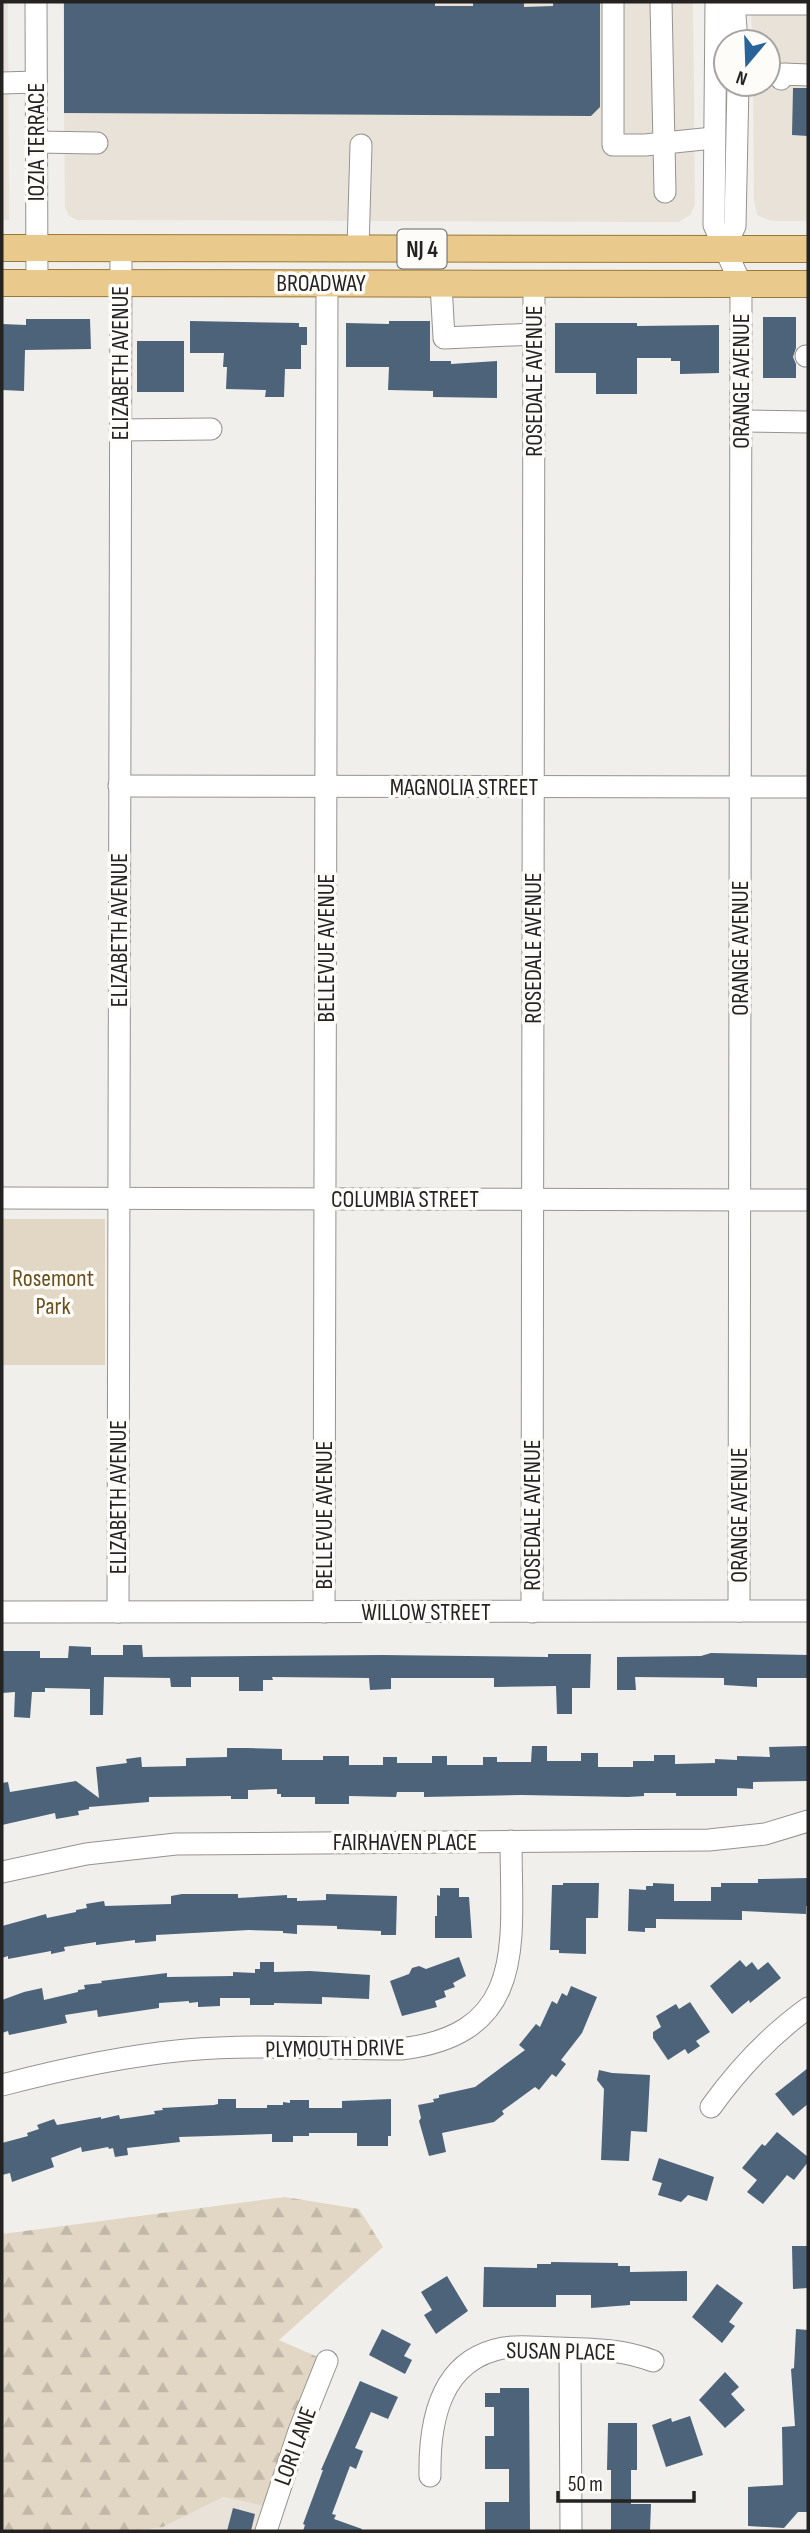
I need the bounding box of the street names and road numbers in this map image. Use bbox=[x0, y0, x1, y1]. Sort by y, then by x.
street label: IOZIA TERRACE bbox=[22, 83, 51, 201]
road number: NJ 4 bbox=[398, 230, 446, 268]
street label: BROADWAY bbox=[276, 269, 366, 298]
street label: ELIZABETH AVENUE bbox=[106, 286, 135, 440]
street label: ROSEDALE AVENUE bbox=[520, 305, 549, 457]
street label: ORANGE AVENUE bbox=[727, 313, 756, 449]
street label: MAGNOLIA STREET bbox=[390, 773, 539, 802]
street label: ELIZABETH AVENUE bbox=[105, 853, 134, 1007]
street label: ROSEDALE AVENUE bbox=[519, 872, 548, 1024]
street label: BELLEVUE AVENUE bbox=[312, 874, 341, 1022]
street label: ORANGE AVENUE bbox=[726, 880, 755, 1016]
street label: COLUMBIA STREET bbox=[331, 1185, 479, 1214]
street label: ELIZABETH AVENUE bbox=[104, 1420, 133, 1574]
street label: ROSEDALE AVENUE bbox=[518, 1439, 547, 1591]
street label: BELLEVUE AVENUE bbox=[310, 1441, 339, 1589]
street label: ORANGE AVENUE bbox=[725, 1447, 754, 1583]
street label: WILLOW STREET bbox=[361, 1598, 491, 1627]
street label: FAIRHAVEN PLACE bbox=[333, 1828, 477, 1857]
street label: PLYMOUTH DRIVE bbox=[265, 2033, 405, 2064]
street label: SUSAN PLACE bbox=[506, 2336, 616, 2367]
street label: LORI LANE bbox=[268, 2403, 323, 2489]

